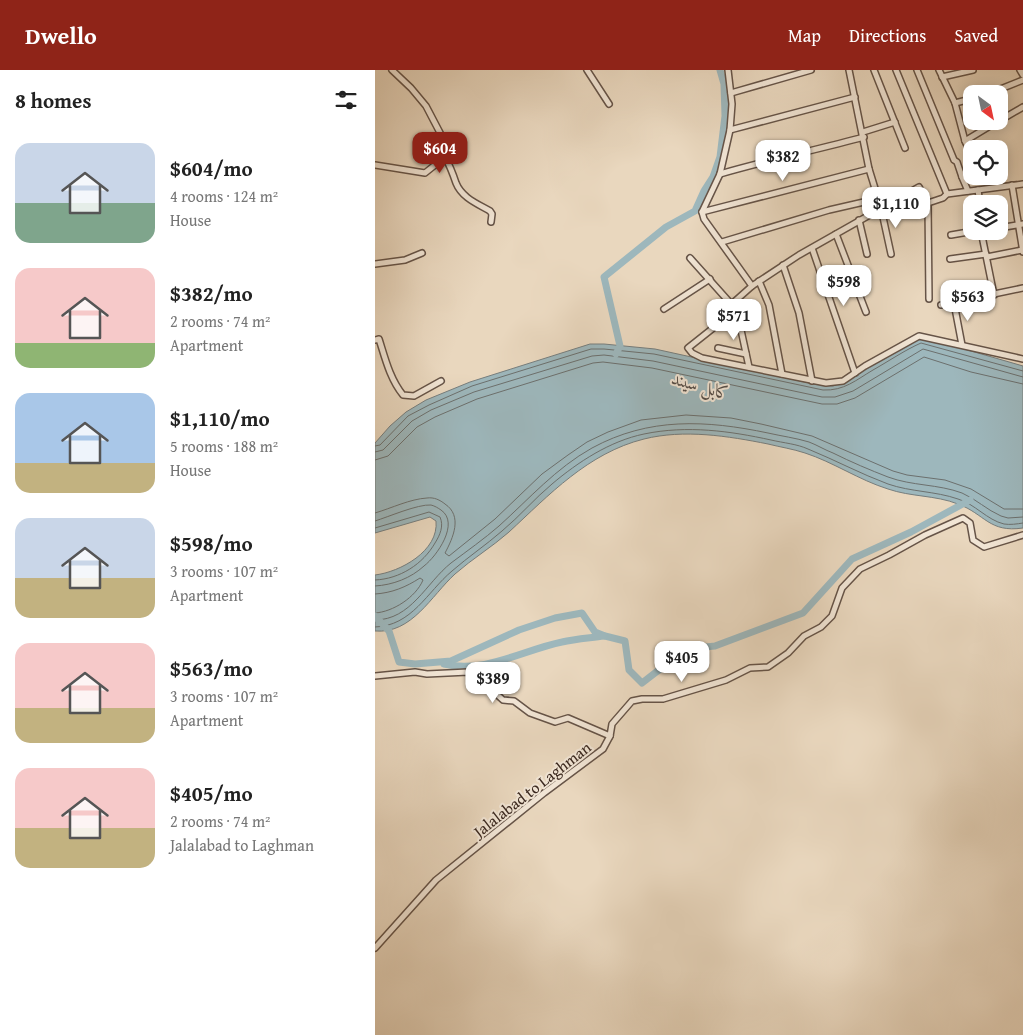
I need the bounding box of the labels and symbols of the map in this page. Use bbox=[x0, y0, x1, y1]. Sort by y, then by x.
north arrow bbox=[963, 85, 1007, 130]
pin: $604 bbox=[410, 132, 470, 174]
pin: $382 bbox=[753, 140, 813, 182]
pin: $1,110 bbox=[855, 186, 937, 229]
pin: $598 bbox=[814, 264, 874, 307]
pin: $563 bbox=[938, 280, 998, 322]
pin: $571 bbox=[704, 298, 764, 341]
water label: کابل سيند bbox=[669, 364, 734, 407]
pin: $405 bbox=[652, 640, 712, 683]
pin: $389 bbox=[463, 662, 523, 704]
street label: Jalalabad to Laghman bbox=[466, 735, 596, 844]

